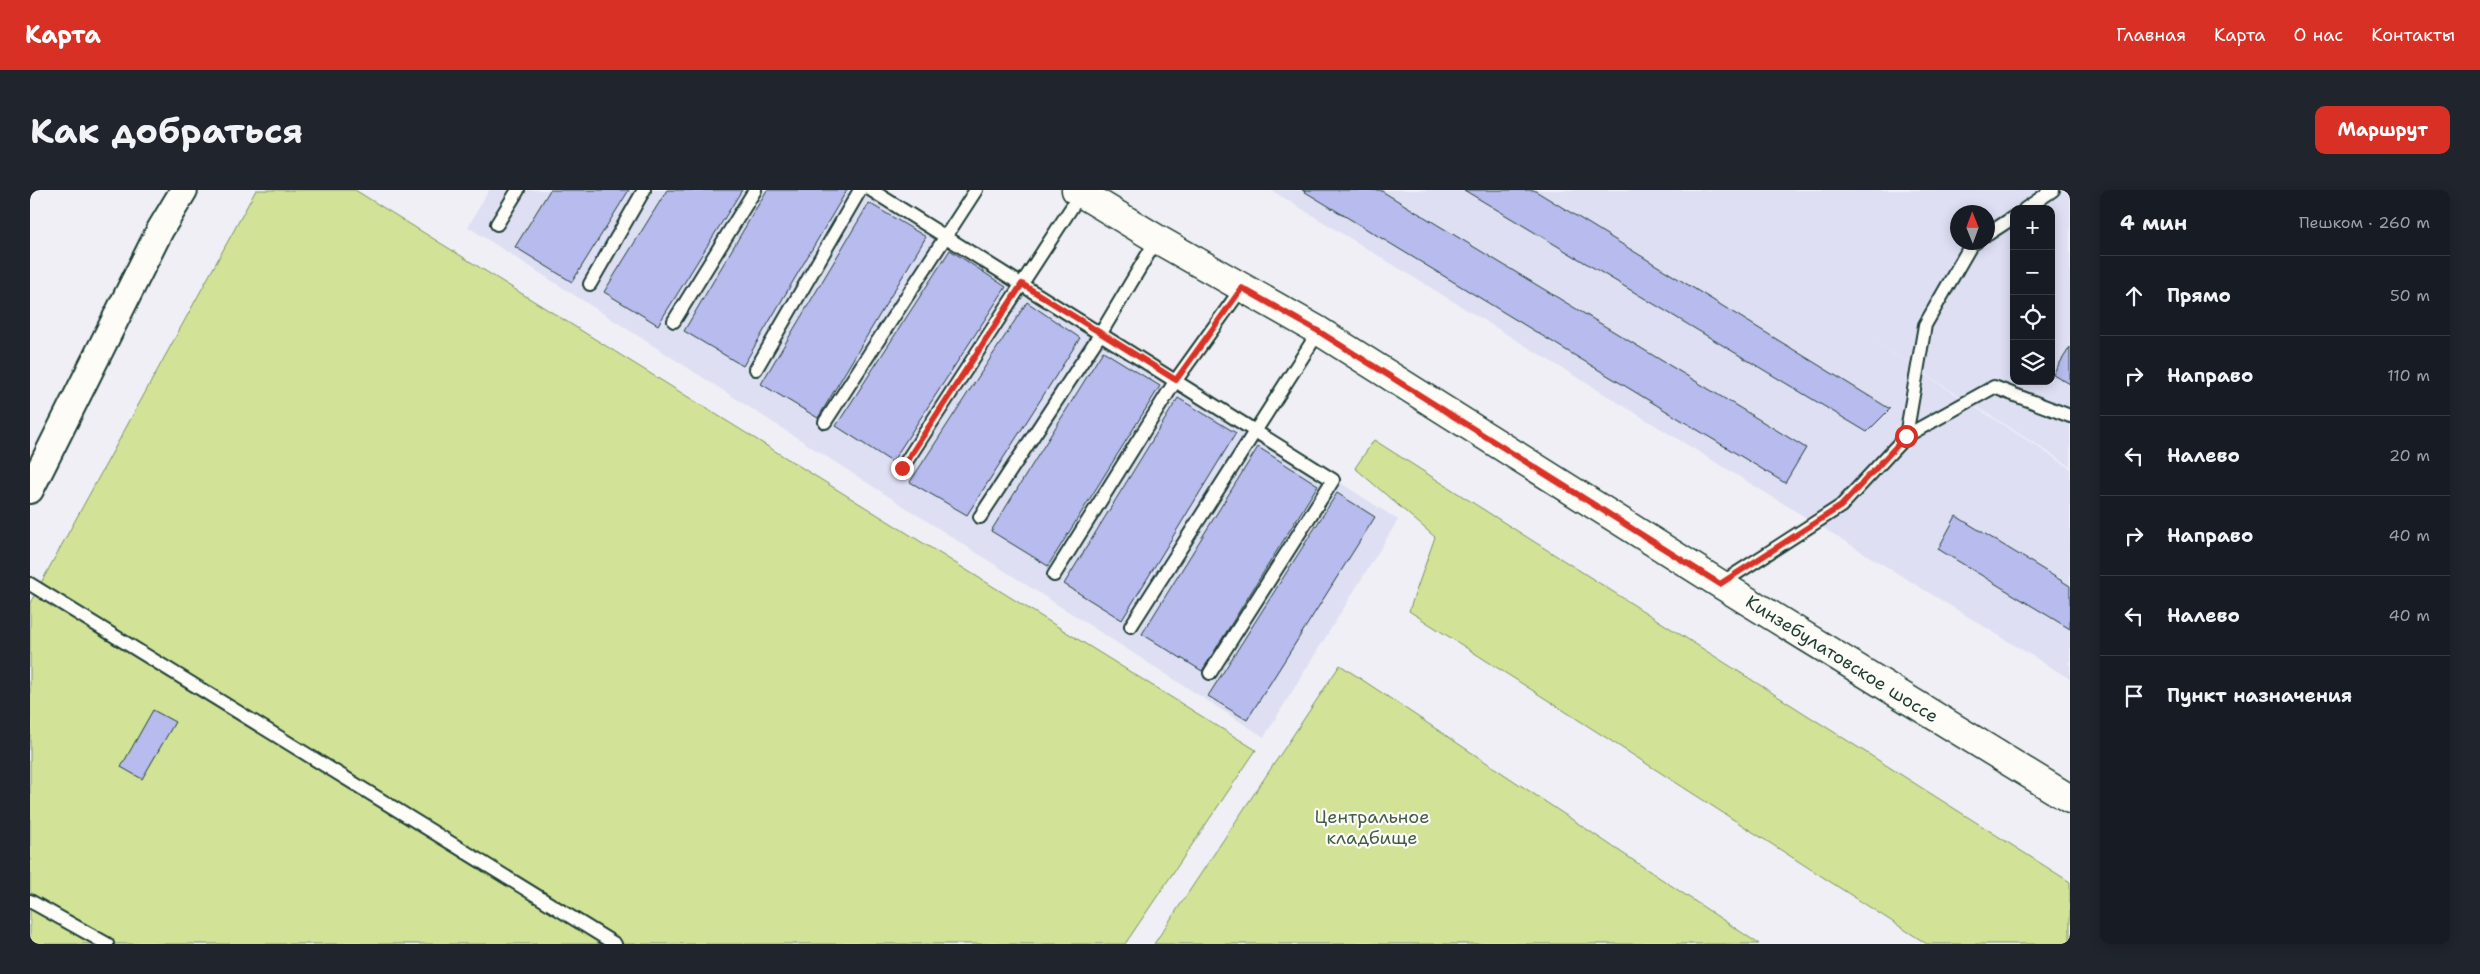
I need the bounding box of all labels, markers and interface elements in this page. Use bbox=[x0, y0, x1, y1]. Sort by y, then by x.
text: Карта bbox=[25, 19, 101, 51]
text: Главная bbox=[2116, 23, 2186, 47]
text: Карта bbox=[2214, 23, 2266, 47]
text: О нас bbox=[2294, 23, 2343, 47]
text: Контакты bbox=[2371, 23, 2455, 47]
button: Маршрут bbox=[2315, 106, 2450, 154]
text: Как добраться bbox=[30, 107, 303, 154]
north arrow bbox=[1950, 205, 1995, 250]
map controls bbox=[2010, 205, 2055, 385]
button: + bbox=[2010, 205, 2055, 250]
text: 4 мин bbox=[2120, 209, 2187, 237]
text: Пешком · 260 m bbox=[2299, 212, 2430, 233]
button: − bbox=[2010, 250, 2055, 295]
icon: ahead bbox=[2120, 282, 2148, 310]
text: Прямо bbox=[2167, 283, 2231, 308]
text: 50 m bbox=[2390, 285, 2430, 306]
button: locate bbox=[2010, 295, 2055, 340]
button: layers bbox=[2010, 340, 2055, 385]
icon: right bbox=[2120, 362, 2148, 390]
text: Направо bbox=[2167, 363, 2253, 388]
text: 110 m bbox=[2387, 365, 2430, 386]
route start bbox=[1895, 425, 1918, 448]
icon: left bbox=[2120, 442, 2148, 470]
text: Налево bbox=[2167, 443, 2240, 468]
text: 20 m bbox=[2389, 445, 2430, 466]
route end bbox=[891, 457, 914, 480]
icon: right bbox=[2120, 522, 2148, 550]
text: Направо bbox=[2167, 523, 2253, 548]
text: 40 m bbox=[2388, 525, 2430, 546]
street label: Кинзебулатовское шоссе bbox=[1741, 590, 1943, 728]
icon: left bbox=[2120, 602, 2148, 630]
text: Налево bbox=[2167, 603, 2240, 628]
text: 40 m bbox=[2388, 605, 2430, 626]
icon: arrive bbox=[2120, 682, 2148, 710]
text: Пункт назначения bbox=[2167, 683, 2352, 708]
park label: Центральное кладбище bbox=[1315, 805, 1429, 850]

